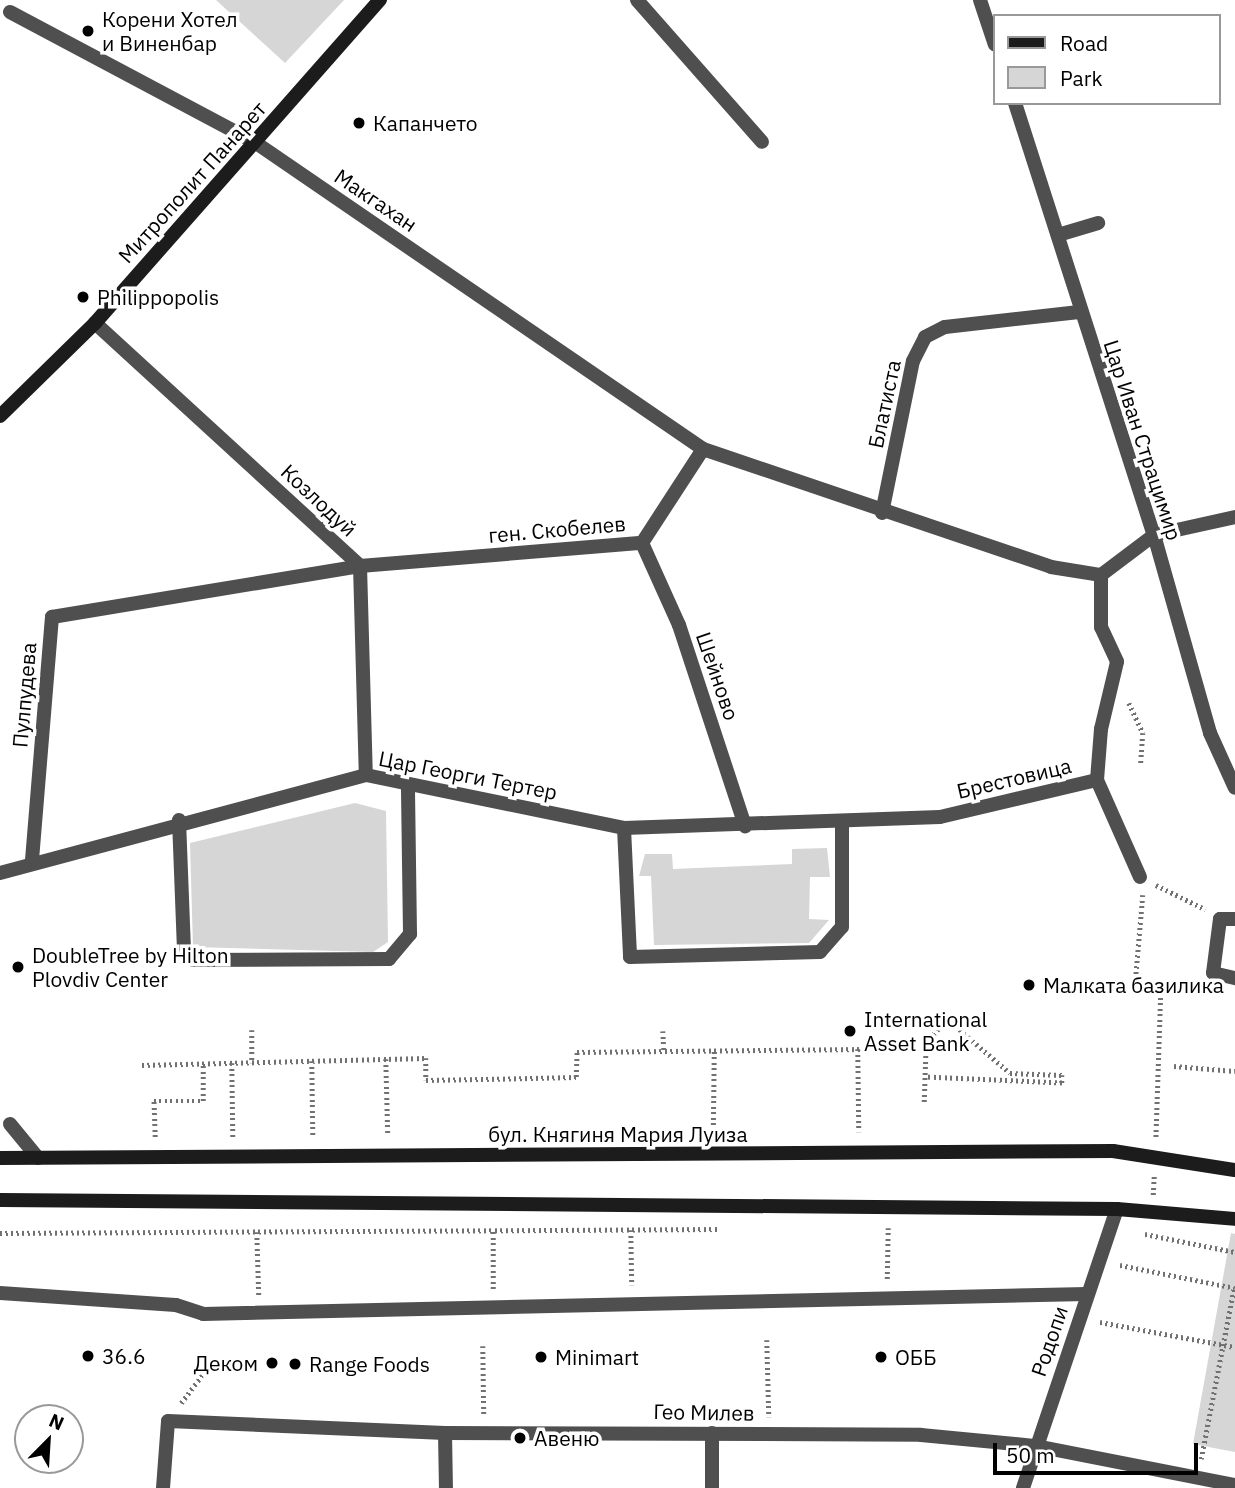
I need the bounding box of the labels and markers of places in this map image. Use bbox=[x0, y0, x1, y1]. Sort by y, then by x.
place label: Корени Хотел и Виненбар bbox=[102, 6, 238, 56]
marker: Корени Хотел и Виненбар bbox=[80, 23, 96, 39]
place label: Капанчето bbox=[373, 110, 478, 136]
marker: Капанчето bbox=[351, 115, 367, 131]
place label: Philippopolis bbox=[97, 284, 219, 310]
marker: Philippopolis bbox=[75, 289, 91, 305]
place label: DoubleTree by Hilton Plovdiv Center bbox=[32, 942, 229, 992]
marker: DoubleTree by Hilton Plovdiv Center bbox=[10, 959, 26, 975]
place label: Малката базилика bbox=[1043, 972, 1224, 998]
marker: Малката базилика bbox=[1021, 977, 1037, 993]
place label: International Asset Bank bbox=[864, 1006, 987, 1056]
marker: International Asset Bank bbox=[842, 1023, 858, 1039]
place label: 36.6 bbox=[102, 1343, 146, 1369]
place label: Minimart bbox=[555, 1344, 639, 1370]
place label: ОББ bbox=[895, 1344, 937, 1370]
marker: 36.6 bbox=[80, 1348, 96, 1364]
marker: Minimart bbox=[533, 1349, 549, 1365]
marker: ОББ bbox=[873, 1349, 889, 1365]
place label: Деком bbox=[194, 1350, 258, 1376]
place label: Range Foods bbox=[309, 1351, 430, 1377]
marker: Деком bbox=[264, 1355, 280, 1371]
marker: Range Foods bbox=[287, 1356, 303, 1372]
place label: Авеню bbox=[534, 1425, 599, 1451]
marker: Авеню bbox=[512, 1430, 528, 1446]

